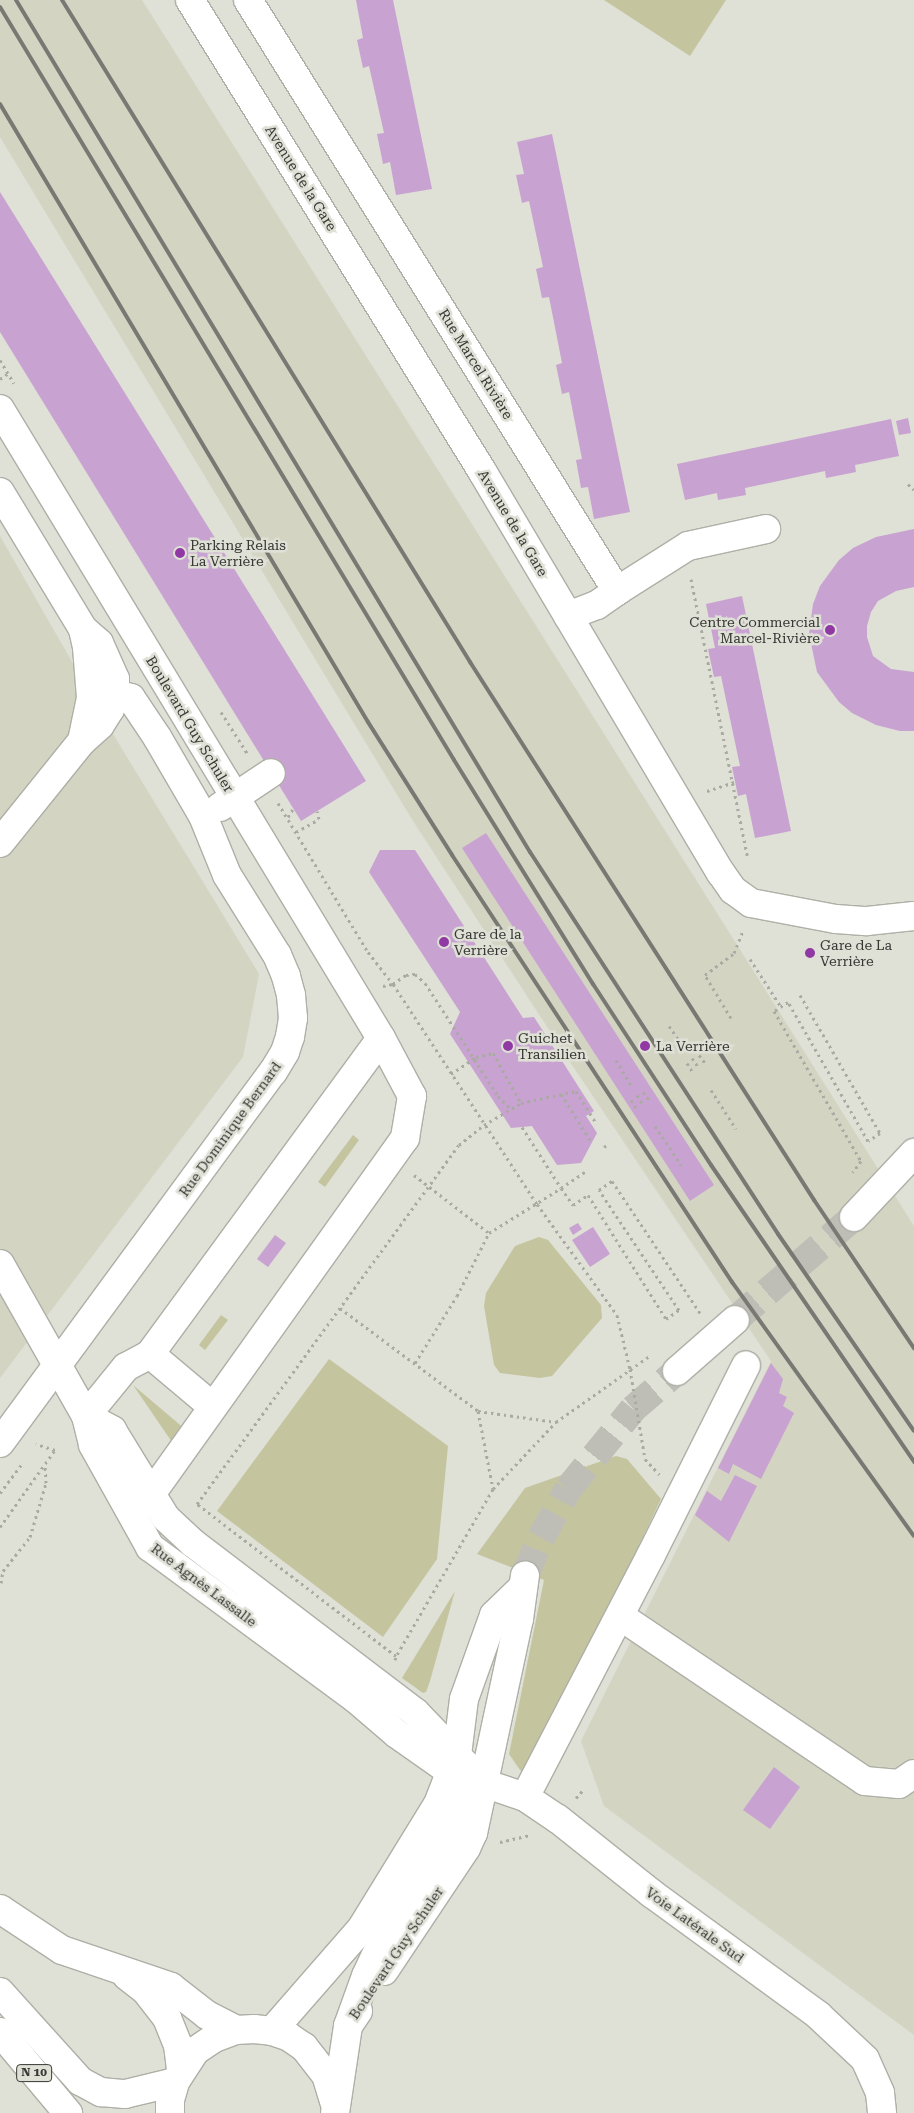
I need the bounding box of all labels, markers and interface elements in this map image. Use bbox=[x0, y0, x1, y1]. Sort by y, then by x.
street label: Avenue de la Gare bbox=[262, 122, 340, 234]
street label: Rue Marcel Rivière bbox=[435, 306, 517, 422]
street label: Avenue de la Gare bbox=[475, 467, 551, 579]
place label: Parking Relais La Verrière bbox=[190, 537, 286, 570]
marker: Parking Relais La Verrière bbox=[174, 547, 186, 559]
place label: Centre Commercial Marcel-Rivière bbox=[689, 614, 820, 646]
marker: Centre Commercial Marcel-Rivière bbox=[824, 624, 836, 636]
street label: Boulevard Guy Schuler bbox=[143, 653, 237, 795]
place label: Gare de la Verrière bbox=[454, 926, 522, 959]
marker: Gare de la Verrière bbox=[438, 936, 450, 948]
place label: Gare de La Verrière bbox=[820, 937, 892, 970]
marker: Gare de La Verrière bbox=[804, 947, 816, 959]
place label: Guichet Transilien bbox=[518, 1030, 586, 1062]
place label: La Verrière bbox=[656, 1038, 730, 1054]
marker: La Verrière bbox=[638, 1039, 652, 1053]
marker: Guichet Transilien bbox=[502, 1040, 514, 1052]
street label: Rue Dominique Bernard bbox=[175, 1058, 285, 1200]
street label: Rue Agnès Lassalle bbox=[148, 1540, 260, 1630]
street label: Boulevard Guy Schuler bbox=[345, 1884, 447, 2022]
street label: Voie Latérale Sud bbox=[643, 1884, 747, 1966]
road number: N 10 bbox=[15, 2064, 53, 2082]

